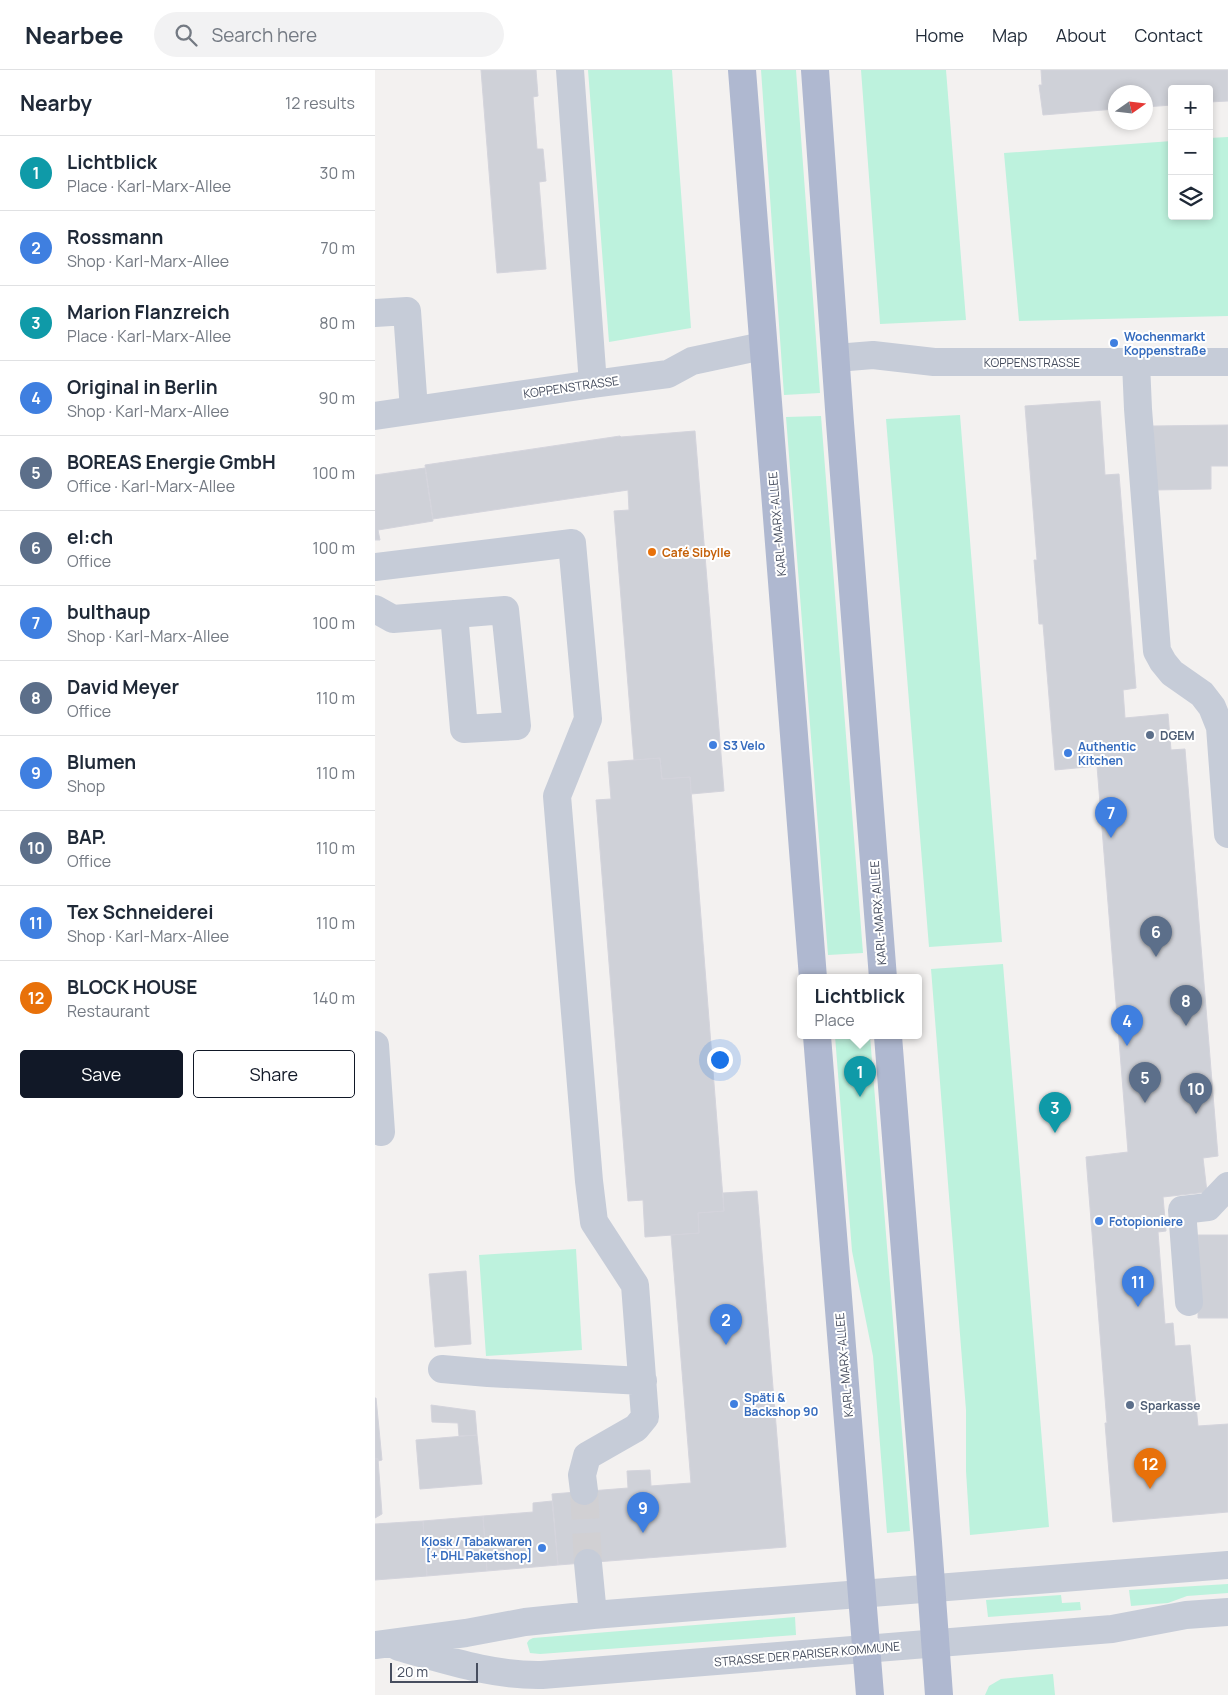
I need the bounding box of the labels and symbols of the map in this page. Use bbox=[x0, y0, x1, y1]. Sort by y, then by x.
north arrow bbox=[1108, 85, 1153, 130]
place label: Wochenmarkt Koppenstraße bbox=[1124, 328, 1206, 359]
marker: Wochenmarkt Koppenstraße bbox=[1108, 337, 1120, 349]
street label: KOPPENSTRASSE bbox=[984, 354, 1080, 371]
street label: KOPPENSTRASSE bbox=[522, 372, 620, 402]
street label: KARL-MARX-ALLEE bbox=[764, 471, 790, 577]
place label: Café Sibylle bbox=[662, 544, 731, 561]
marker: Café Sibylle bbox=[646, 546, 658, 558]
place label: DGEM bbox=[1160, 727, 1194, 744]
marker: DGEM bbox=[1144, 729, 1156, 741]
place label: S3 Velo bbox=[723, 737, 765, 754]
place label: Authentic Kitchen bbox=[1078, 738, 1136, 769]
marker: S3 Velo bbox=[707, 739, 719, 751]
marker: Authentic Kitchen bbox=[1062, 747, 1074, 759]
pin: 7 bbox=[1095, 797, 1127, 838]
street label: KARL-MARX-ALLEE bbox=[866, 860, 890, 966]
pin: 6 bbox=[1140, 916, 1172, 957]
pin: 8 bbox=[1170, 985, 1202, 1026]
pin: 4 bbox=[1111, 1005, 1143, 1046]
your location bbox=[707, 1047, 733, 1073]
pin: 1 bbox=[844, 1056, 876, 1097]
pin: 5 bbox=[1129, 1062, 1161, 1103]
pin: 10 bbox=[1180, 1073, 1212, 1114]
pin: 3 bbox=[1039, 1092, 1071, 1133]
place label: Fotopioniere bbox=[1109, 1213, 1183, 1230]
marker: Fotopioniere bbox=[1093, 1215, 1105, 1227]
pin: 11 bbox=[1122, 1266, 1154, 1307]
pin: 2 bbox=[710, 1304, 742, 1345]
street label: KARL-MARX-ALLEE bbox=[831, 1312, 857, 1418]
place label: Späti & Backshop 90 bbox=[744, 1389, 818, 1420]
place label: Sparkasse bbox=[1140, 1397, 1201, 1414]
marker: Späti & Backshop 90 bbox=[728, 1398, 740, 1410]
marker: Sparkasse bbox=[1124, 1399, 1136, 1411]
pin: 12 bbox=[1134, 1448, 1166, 1489]
pin: 9 bbox=[627, 1492, 659, 1533]
place label: Kiosk / Tabakwaren [+ DHL Paketshop] bbox=[421, 1533, 532, 1564]
marker: Kiosk / Tabakwaren [+ DHL Paketshop] bbox=[536, 1542, 548, 1554]
street label: STRASSE DER PARISER KOMMUNE bbox=[713, 1637, 901, 1671]
scale bar bbox=[390, 1660, 477, 1683]

